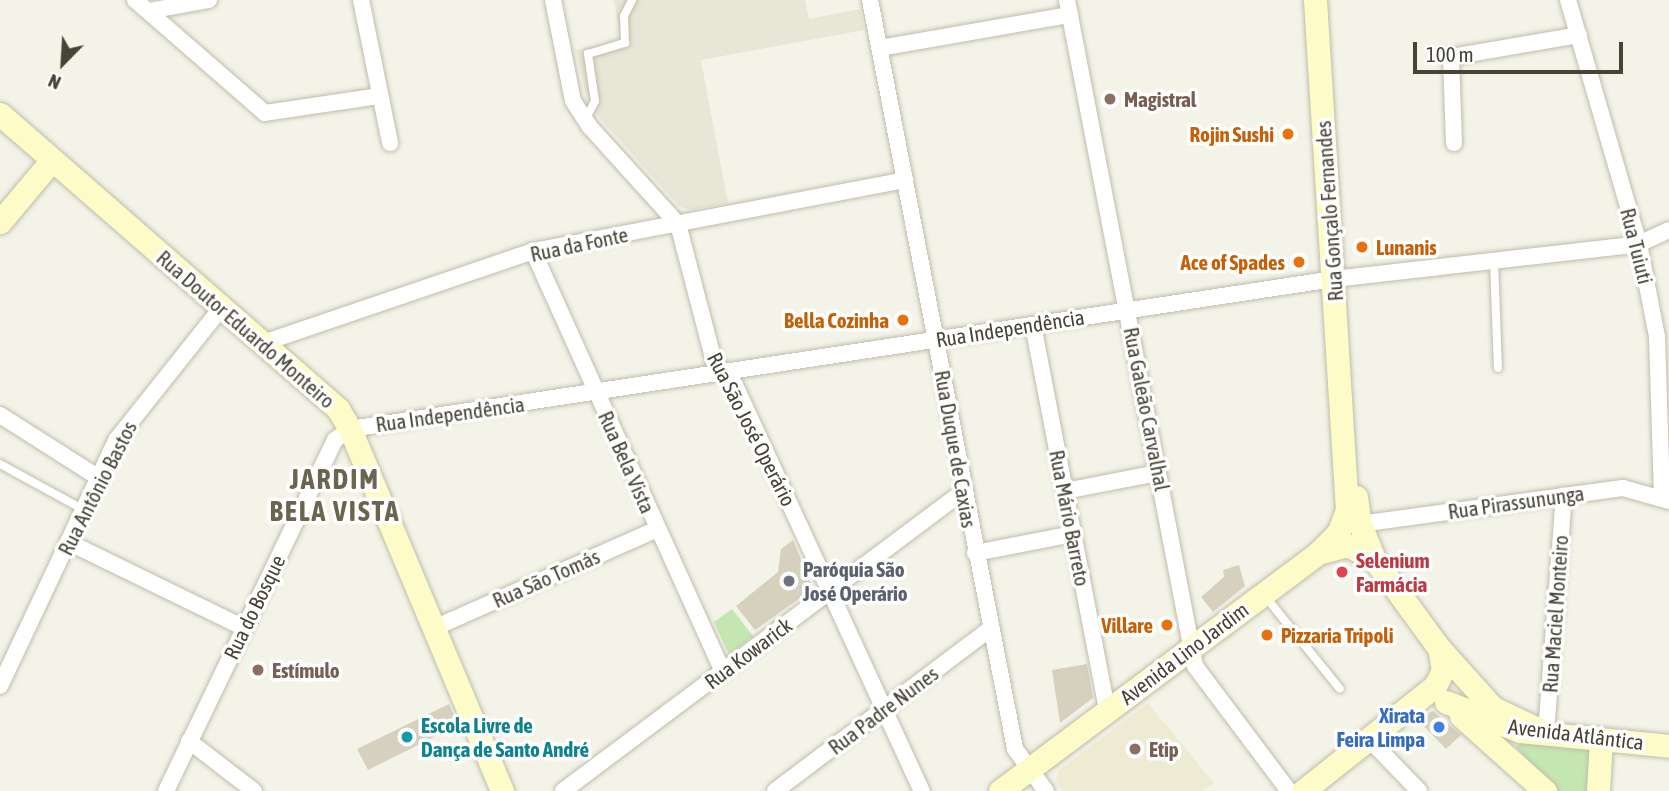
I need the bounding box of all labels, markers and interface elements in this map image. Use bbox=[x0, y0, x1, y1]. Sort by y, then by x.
north arrow bbox=[28, 28, 98, 98]
scale bar bbox=[1417, 28, 1627, 72]
text: 100 m bbox=[1426, 42, 1474, 66]
text: N bbox=[45, 70, 64, 95]
place label: Magistral bbox=[1124, 86, 1196, 112]
marker: Magistral bbox=[1102, 91, 1118, 107]
street label: Rua Gonçalo Fernandes bbox=[1310, 120, 1348, 302]
place label: Rojin Sushi bbox=[1190, 121, 1274, 147]
marker: Rojin Sushi bbox=[1280, 126, 1296, 142]
street label: Rua Tuiuti bbox=[1615, 205, 1659, 287]
street label: Rua da Fonte bbox=[528, 221, 630, 267]
place label: Lunanis bbox=[1376, 234, 1437, 260]
marker: Lunanis bbox=[1354, 239, 1370, 255]
street label: Rua Doutor Eduardo Monteiro bbox=[152, 245, 340, 413]
place label: Ace of Spades bbox=[1181, 249, 1285, 275]
marker: Ace of Spades bbox=[1291, 254, 1307, 270]
street label: Rua Independência bbox=[934, 304, 1086, 352]
place label: Bella Cozinha bbox=[784, 307, 889, 333]
marker: Bella Cozinha bbox=[895, 312, 911, 328]
street label: Rua Galeão Carvalhal bbox=[1119, 325, 1175, 493]
street label: Rua São José Operário bbox=[702, 348, 802, 510]
street label: Rua Duque de Caxias bbox=[930, 368, 982, 530]
street label: Rua Independência bbox=[374, 391, 526, 437]
street label: Rua Bela Vista bbox=[593, 407, 661, 517]
street label: Rua Antônio Bastos bbox=[52, 417, 142, 559]
street label: Rua Mário Barreto bbox=[1044, 448, 1096, 588]
district label: JARDIM BELA VISTA bbox=[271, 462, 399, 528]
street label: Rua Pirassununga bbox=[1446, 480, 1586, 524]
street label: Rua Maciel Monteiro bbox=[1537, 534, 1573, 694]
street label: Rua São Tomás bbox=[488, 543, 604, 613]
place label: Selenium Farmácia bbox=[1356, 547, 1430, 597]
street label: Rua do Bosque bbox=[218, 551, 290, 663]
place label: Paróquia São José Operário bbox=[803, 556, 908, 606]
marker: Selenium Farmácia bbox=[1334, 564, 1350, 580]
marker: Paróquia São José Operário bbox=[781, 573, 797, 589]
street label: Avenida Lino Jardim bbox=[1115, 596, 1253, 710]
street label: Rua Kowarick bbox=[699, 612, 797, 694]
place label: Villare bbox=[1101, 612, 1153, 638]
marker: Villare bbox=[1159, 617, 1175, 633]
place label: Pizzaria Tripoli bbox=[1281, 622, 1394, 648]
marker: Pizzaria Tripoli bbox=[1259, 627, 1275, 643]
place label: Estímulo bbox=[272, 657, 340, 683]
street label: Rua Padre Nunes bbox=[823, 660, 943, 760]
marker: Estímulo bbox=[250, 662, 266, 678]
place label: Xirata Feira Limpa bbox=[1336, 702, 1425, 752]
place label: Escola Livre de Dança de Santo André bbox=[421, 712, 589, 762]
street label: Avenida Atlântica bbox=[1507, 713, 1645, 755]
marker: Xirata Feira Limpa bbox=[1431, 719, 1447, 735]
marker: Escola Livre de Dança de Santo André bbox=[399, 729, 415, 745]
place label: Etip bbox=[1149, 736, 1179, 762]
marker: Etip bbox=[1127, 741, 1143, 757]

